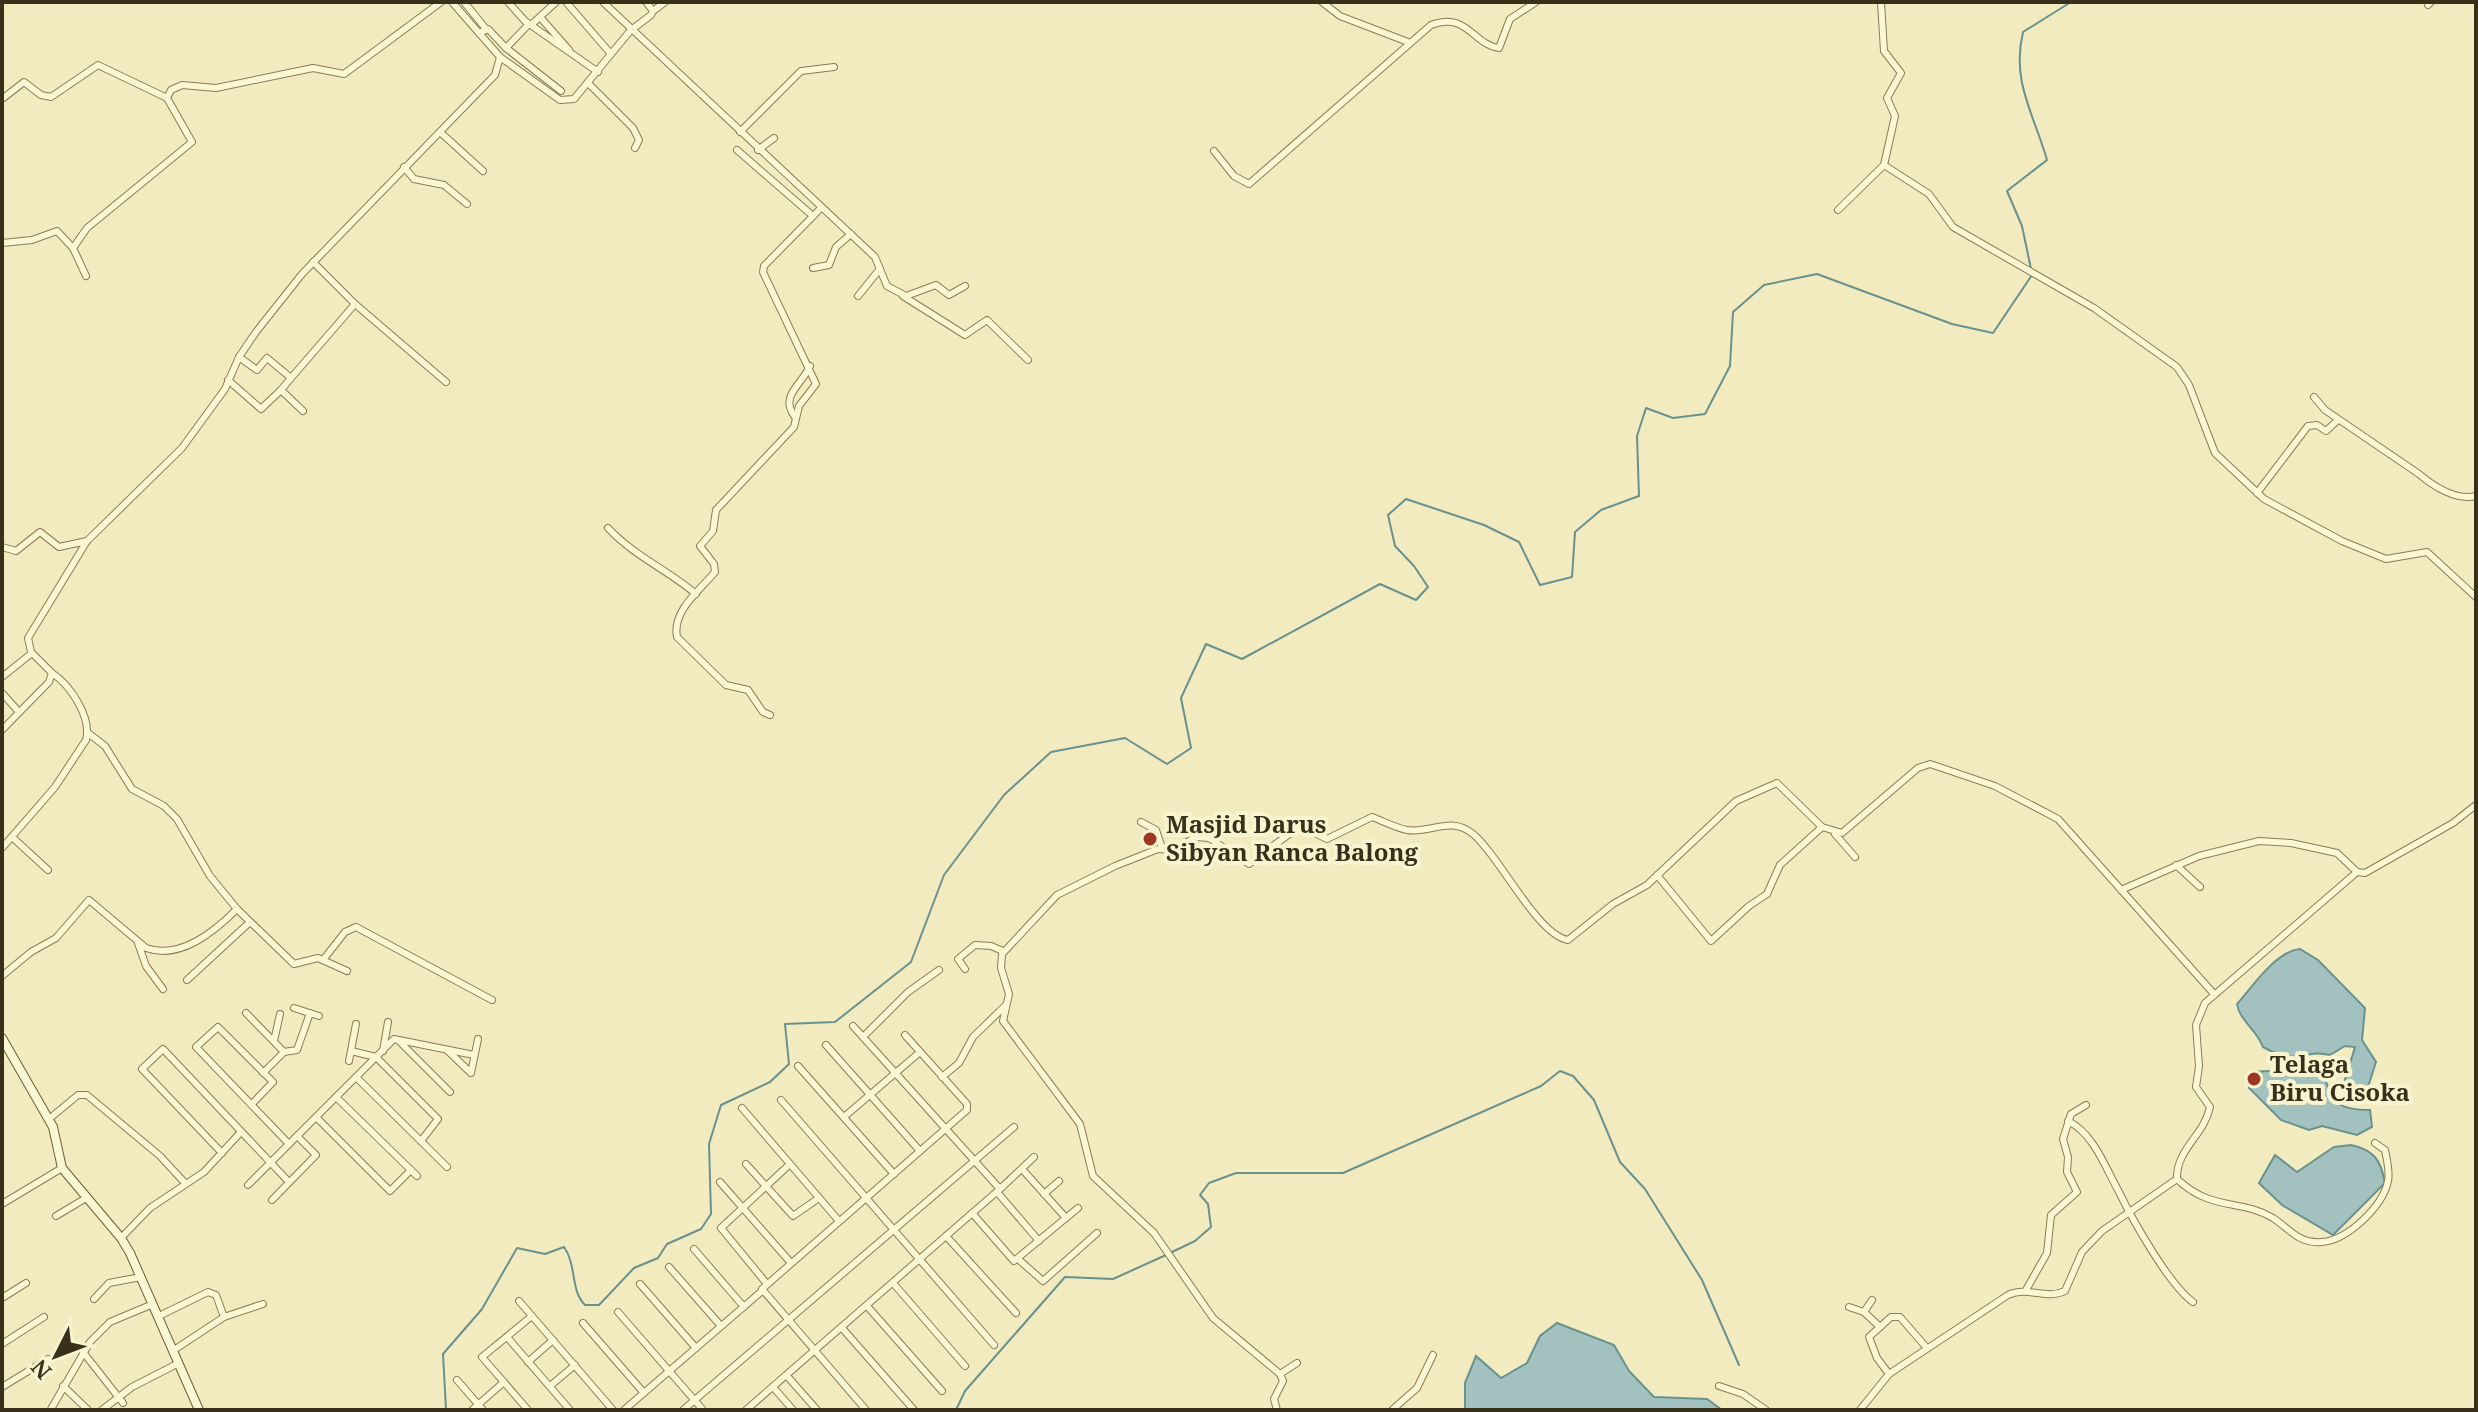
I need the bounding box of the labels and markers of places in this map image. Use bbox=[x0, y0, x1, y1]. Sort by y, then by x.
place label: Masjid Darus Sibyan Ranca Balong bbox=[1166, 807, 1418, 868]
marker: Masjid Darus Sibyan Ranca Balong bbox=[1141, 830, 1159, 848]
place label: Telaga Biru Cisoka bbox=[2270, 1047, 2410, 1108]
marker: Telaga Biru Cisoka bbox=[2245, 1070, 2263, 1088]

